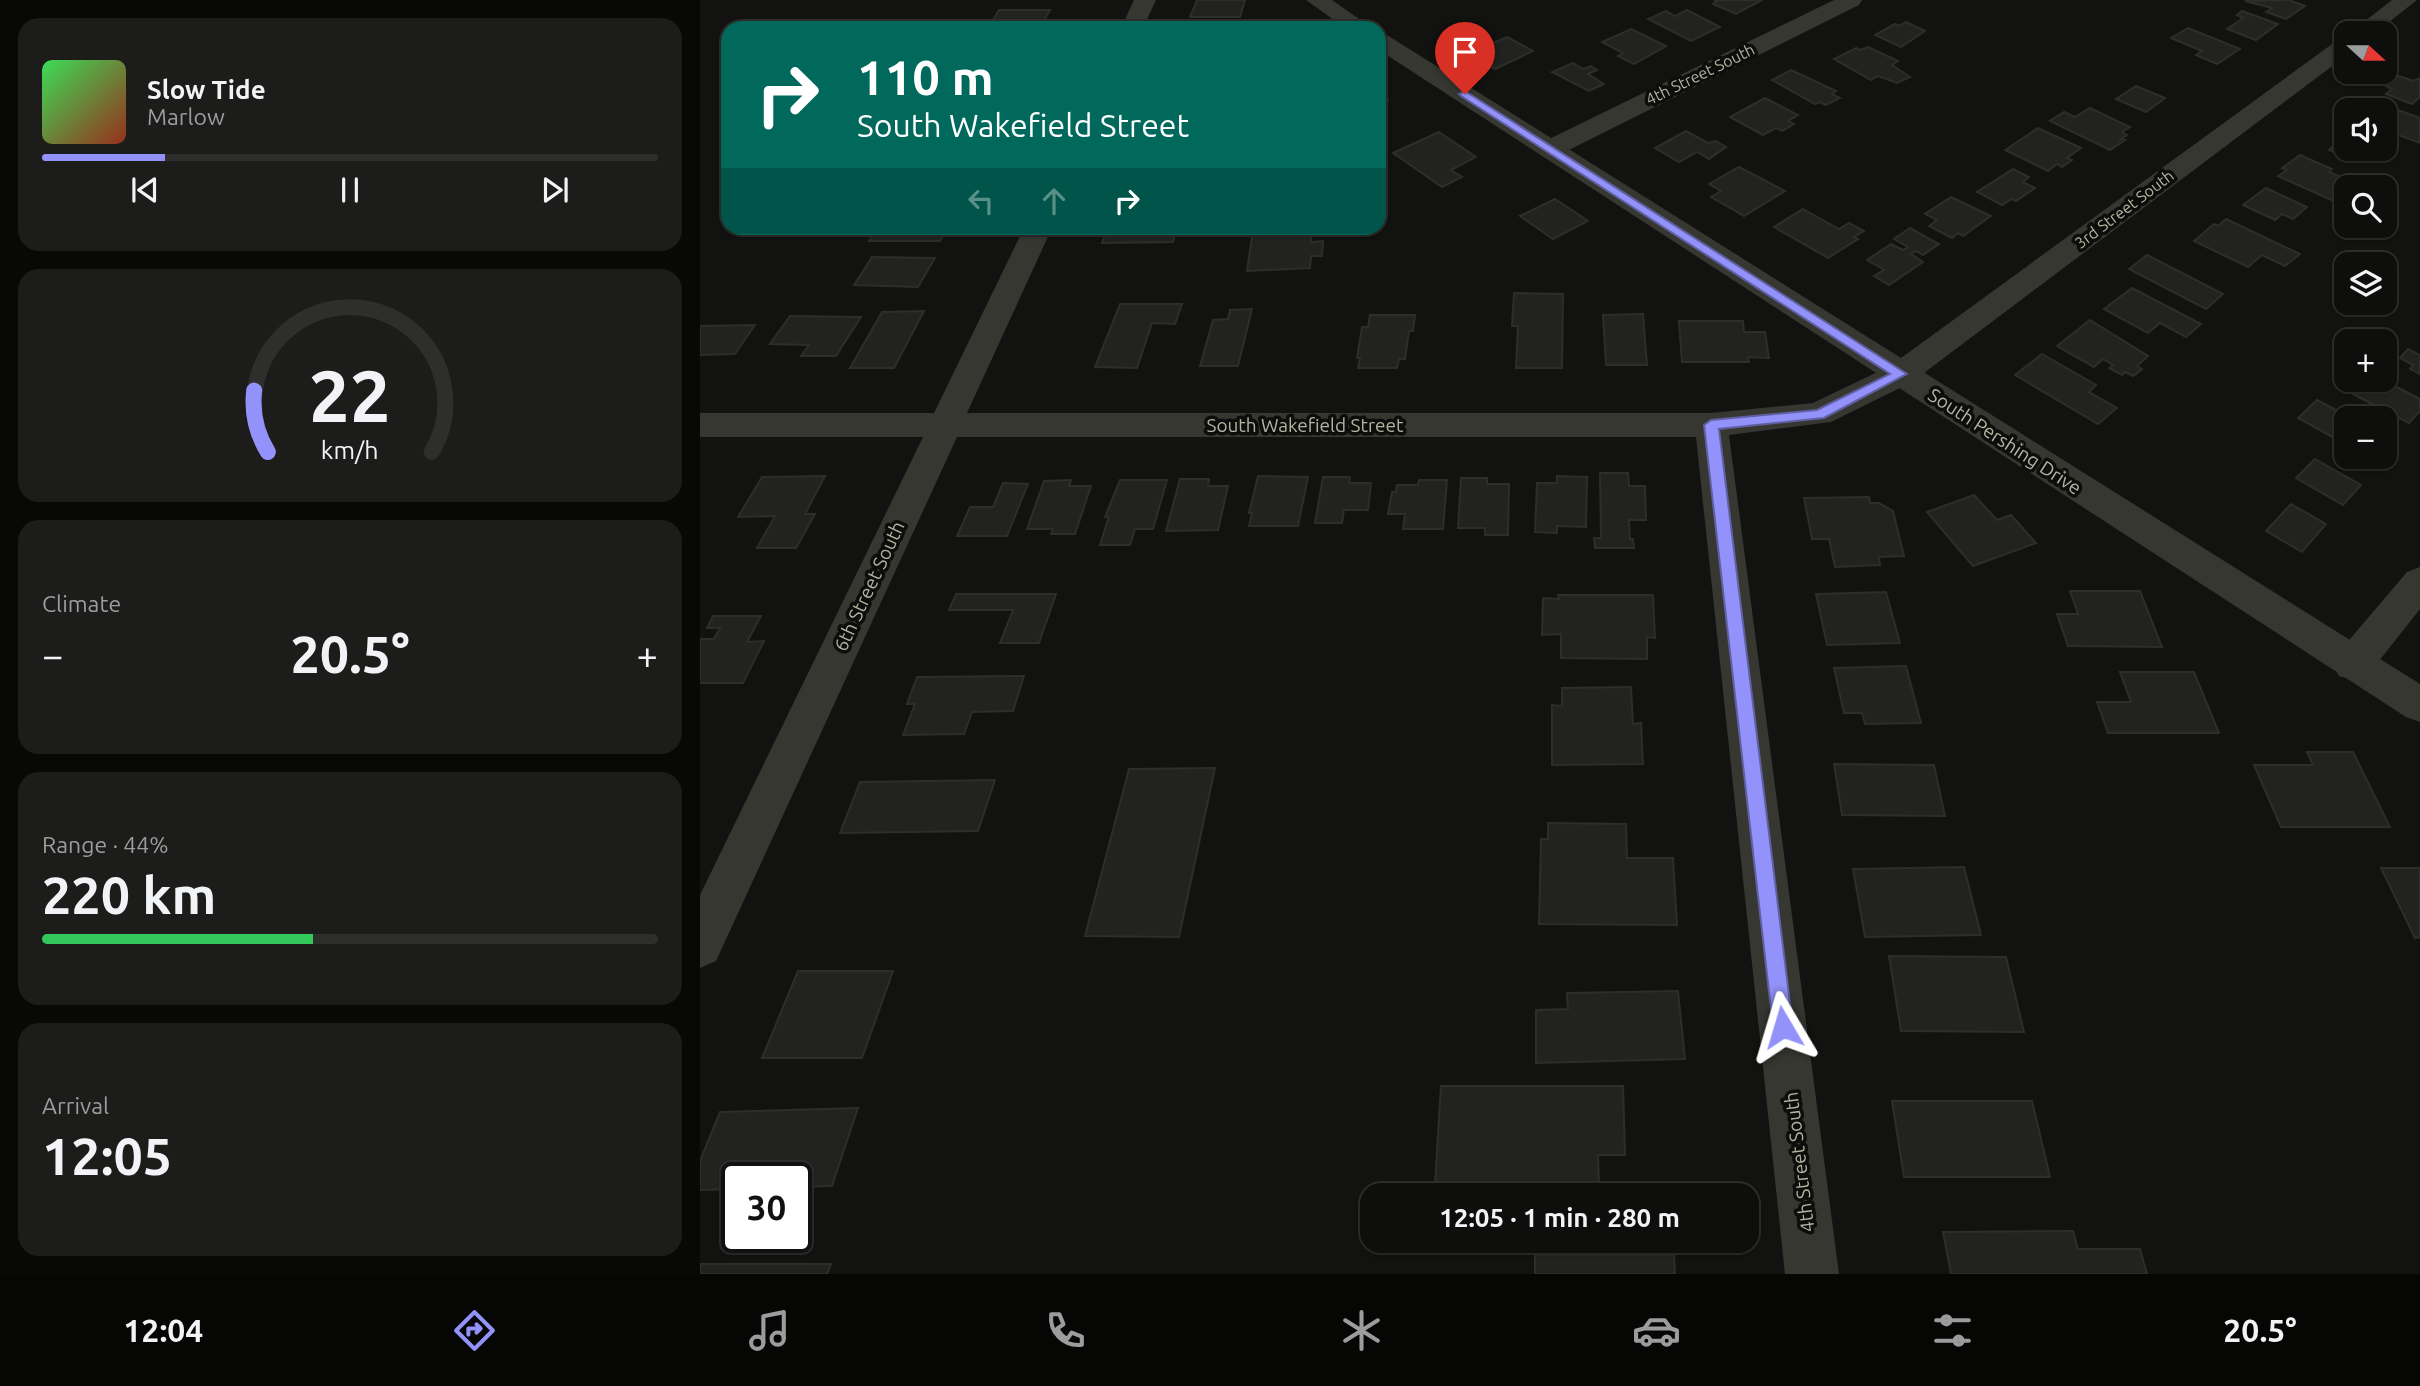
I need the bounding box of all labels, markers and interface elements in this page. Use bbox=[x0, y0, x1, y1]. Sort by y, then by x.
north arrow bbox=[2334, 21, 2398, 84]
map controls bbox=[2334, 21, 2397, 469]
pin bbox=[1435, 22, 1495, 94]
icon: arrive bbox=[1446, 33, 1484, 71]
street label: 4th Street South bbox=[1643, 40, 1757, 108]
icon: right bbox=[742, 49, 833, 140]
text: 110 m bbox=[857, 49, 994, 104]
text: Slow Tide bbox=[147, 75, 266, 104]
button: sound bbox=[2334, 98, 2397, 161]
text: Marlow bbox=[147, 104, 225, 129]
text: South Wakefield Street bbox=[857, 107, 1189, 143]
street label: 3rd Street South bbox=[2071, 166, 2177, 252]
icon: previous bbox=[126, 171, 164, 209]
icon: pause bbox=[331, 171, 369, 209]
icon: next bbox=[536, 171, 574, 209]
button: search bbox=[2334, 175, 2397, 238]
icon: left bbox=[962, 182, 1000, 220]
icon: ahead bbox=[1035, 182, 1073, 220]
icon: right bbox=[1108, 182, 1146, 220]
button: layers bbox=[2334, 252, 2397, 315]
button: + bbox=[2334, 329, 2397, 392]
text: 22 bbox=[309, 354, 391, 436]
street label: South Pershing Drive bbox=[1924, 383, 2086, 499]
button: − bbox=[2334, 406, 2397, 469]
street label: South Wakefield Street bbox=[1206, 414, 1404, 436]
text: km/h bbox=[321, 436, 379, 464]
street label: 6th Street South bbox=[829, 517, 909, 655]
text: Climate bbox=[42, 591, 121, 616]
text: 20.5° bbox=[290, 625, 410, 683]
text: − bbox=[42, 634, 63, 676]
text: + bbox=[637, 634, 658, 676]
text: Range · 44% bbox=[42, 832, 169, 857]
text: 220 km bbox=[42, 866, 216, 924]
position arrow bbox=[1746, 990, 1820, 1064]
street label: 4th Street South bbox=[1779, 1091, 1819, 1233]
text: Arrival bbox=[42, 1093, 109, 1118]
text: 12:05 bbox=[42, 1127, 172, 1185]
speed limit sign: 30 bbox=[721, 1162, 812, 1253]
text: 12:05 · 1 min · 280 m bbox=[1439, 1203, 1680, 1232]
icon: directions bbox=[450, 1306, 499, 1355]
icon: music bbox=[745, 1306, 794, 1355]
icon: phone bbox=[1041, 1306, 1090, 1355]
icon: climate bbox=[1337, 1306, 1386, 1355]
icon: car bbox=[1632, 1306, 1681, 1355]
icon: filters bbox=[1928, 1306, 1977, 1355]
text: 12:04 bbox=[123, 1312, 203, 1348]
text: 20.5° bbox=[2223, 1312, 2297, 1348]

